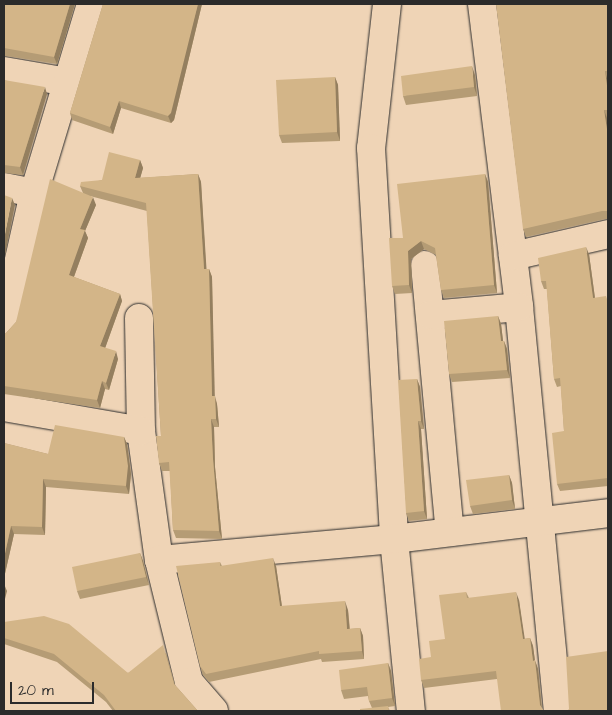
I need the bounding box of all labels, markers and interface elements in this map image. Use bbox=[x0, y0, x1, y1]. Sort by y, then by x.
scale bar bbox=[12, 672, 96, 704]
text: 20 m bbox=[18, 680, 54, 701]

